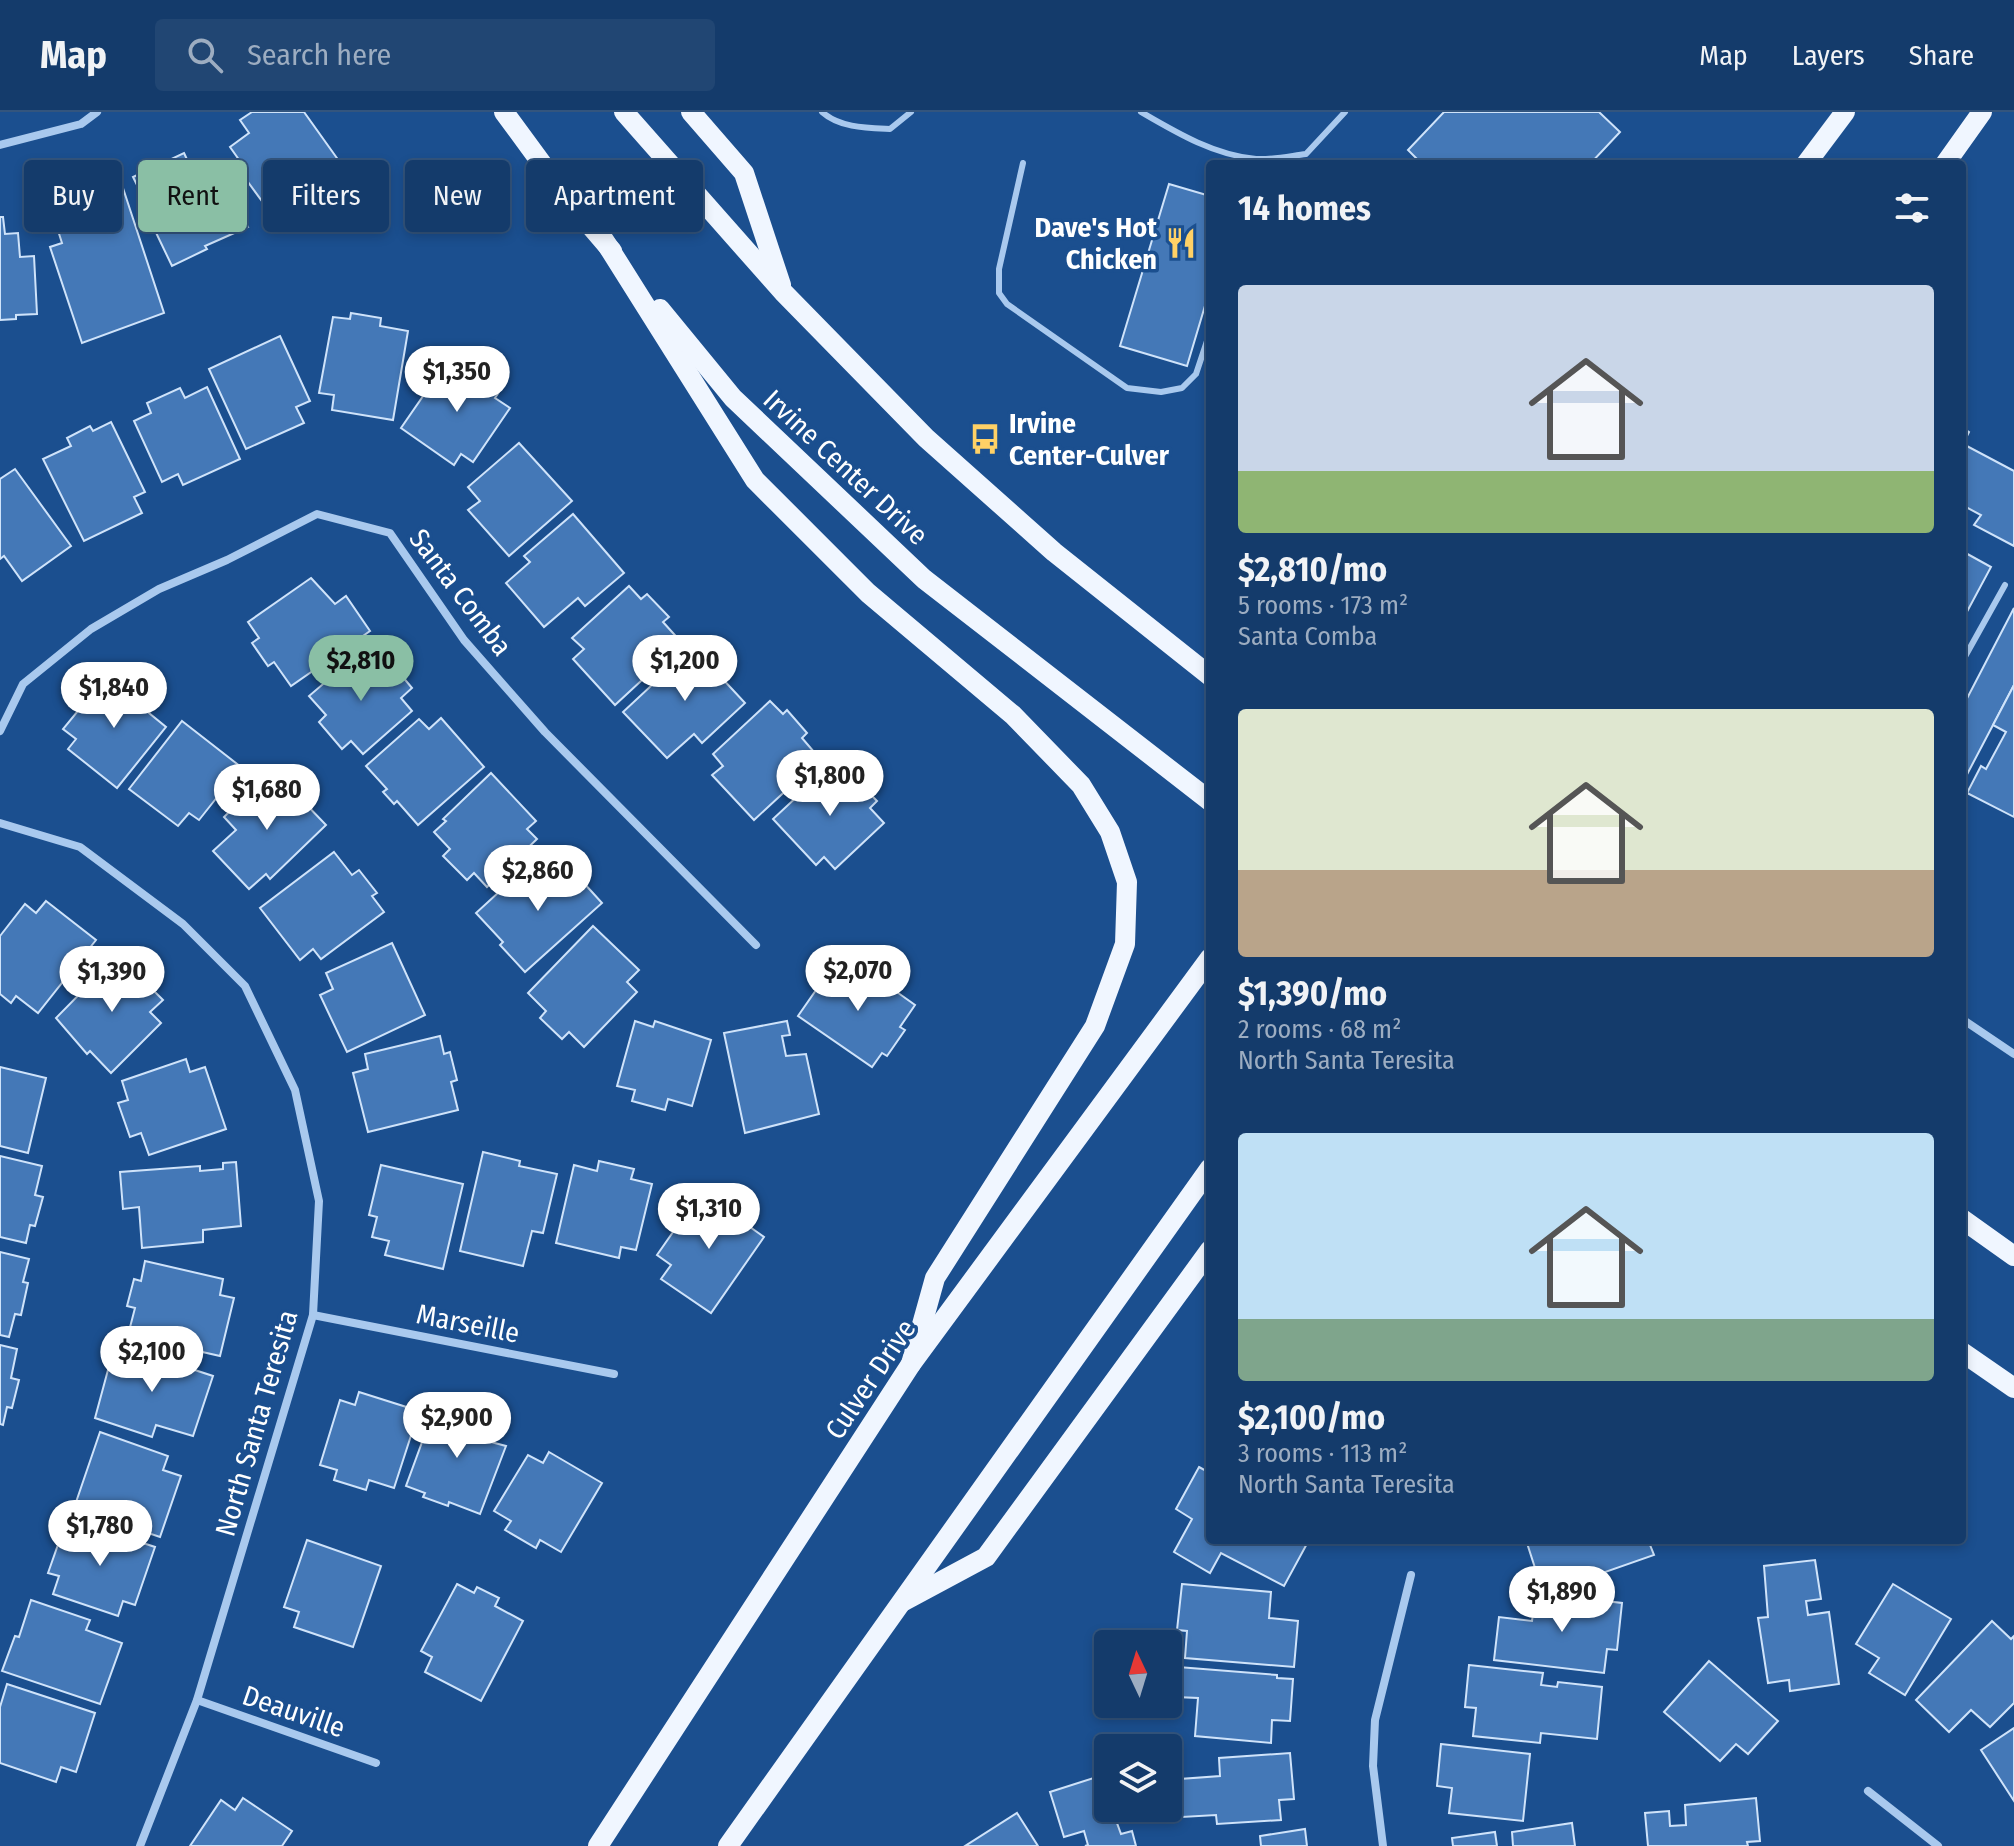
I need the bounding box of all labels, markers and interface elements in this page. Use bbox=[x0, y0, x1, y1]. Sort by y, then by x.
search box bbox=[155, 19, 715, 91]
text: Map bbox=[40, 32, 107, 78]
icon: search bbox=[183, 33, 227, 77]
text: Search here bbox=[247, 37, 391, 73]
text: Map bbox=[1699, 39, 1748, 72]
text: Layers bbox=[1792, 39, 1865, 72]
text: Share bbox=[1909, 39, 1974, 72]
chip: Buy bbox=[24, 160, 122, 232]
chip: Rent bbox=[138, 160, 247, 232]
chip: Filters bbox=[263, 160, 389, 232]
chip: New bbox=[405, 160, 510, 232]
chip: Apartment bbox=[526, 160, 703, 232]
icon: filters bbox=[1890, 186, 1934, 230]
text: 14 homes bbox=[1238, 188, 1371, 229]
place label: Dave's Hot Chicken bbox=[1035, 211, 1158, 276]
restaurant icon: Dave's Hot Chicken bbox=[1164, 226, 1198, 260]
icon: home bbox=[1514, 337, 1658, 481]
pin: $1,350 bbox=[392, 346, 522, 414]
text: $1,350 bbox=[423, 356, 491, 387]
street label: Irvine Center Drive bbox=[757, 383, 935, 552]
place label: Irvine Center-Culver bbox=[1009, 407, 1170, 472]
bus stop icon: Irvine Center-Culver bbox=[968, 422, 1002, 456]
street label: Santa Comba bbox=[402, 523, 519, 662]
text: $2,810/mo bbox=[1238, 549, 1387, 590]
text: 5 rooms · 173 m² bbox=[1238, 590, 1408, 621]
text: Santa Comba bbox=[1238, 621, 1377, 652]
pin: $2,810 bbox=[296, 635, 426, 703]
pin: $1,200 bbox=[620, 635, 750, 703]
text: $2,810 bbox=[327, 645, 395, 676]
text: $1,200 bbox=[650, 645, 720, 676]
pin: $1,840 bbox=[49, 662, 179, 730]
text: $1,840 bbox=[79, 672, 149, 703]
pin: $1,800 bbox=[765, 750, 895, 818]
text: $1,800 bbox=[794, 760, 866, 791]
icon: home bbox=[1514, 761, 1658, 905]
pin: $1,680 bbox=[202, 764, 332, 832]
text: $1,680 bbox=[232, 774, 302, 805]
pin: $2,860 bbox=[473, 845, 603, 913]
text: $2,860 bbox=[502, 855, 574, 886]
pin: $2,070 bbox=[793, 945, 923, 1013]
pin: $1,390 bbox=[47, 946, 177, 1014]
text: $2,070 bbox=[823, 955, 893, 986]
text: $1,390 bbox=[77, 956, 147, 987]
text: $1,390/mo bbox=[1238, 973, 1387, 1014]
text: 2 rooms · 68 m² bbox=[1238, 1014, 1401, 1045]
text: North Santa Teresita bbox=[1238, 1045, 1455, 1076]
pin: $1,310 bbox=[644, 1183, 774, 1251]
icon: home bbox=[1514, 1185, 1658, 1329]
text: $1,310 bbox=[676, 1193, 742, 1224]
street label: Marseille bbox=[414, 1297, 522, 1350]
street label: North Santa Teresita bbox=[208, 1306, 305, 1540]
street label: Culver Drive bbox=[818, 1313, 922, 1445]
pin: $2,100 bbox=[87, 1326, 217, 1394]
text: $2,100 bbox=[118, 1336, 186, 1367]
pin: $2,900 bbox=[392, 1392, 522, 1460]
text: $2,100/mo bbox=[1238, 1397, 1385, 1438]
text: $2,900 bbox=[421, 1402, 493, 1433]
text: 3 rooms · 113 m² bbox=[1238, 1438, 1407, 1469]
text: North Santa Teresita bbox=[1238, 1469, 1455, 1500]
pin: $1,780 bbox=[35, 1500, 165, 1568]
text: $1,780 bbox=[66, 1510, 134, 1541]
pin: $1,890 bbox=[1497, 1566, 1627, 1634]
text: $1,890 bbox=[1527, 1576, 1597, 1607]
north arrow bbox=[1094, 1630, 1182, 1718]
map controls bbox=[1094, 1630, 1182, 1822]
street label: Deauville bbox=[238, 1679, 349, 1744]
button: layers bbox=[1094, 1734, 1182, 1822]

